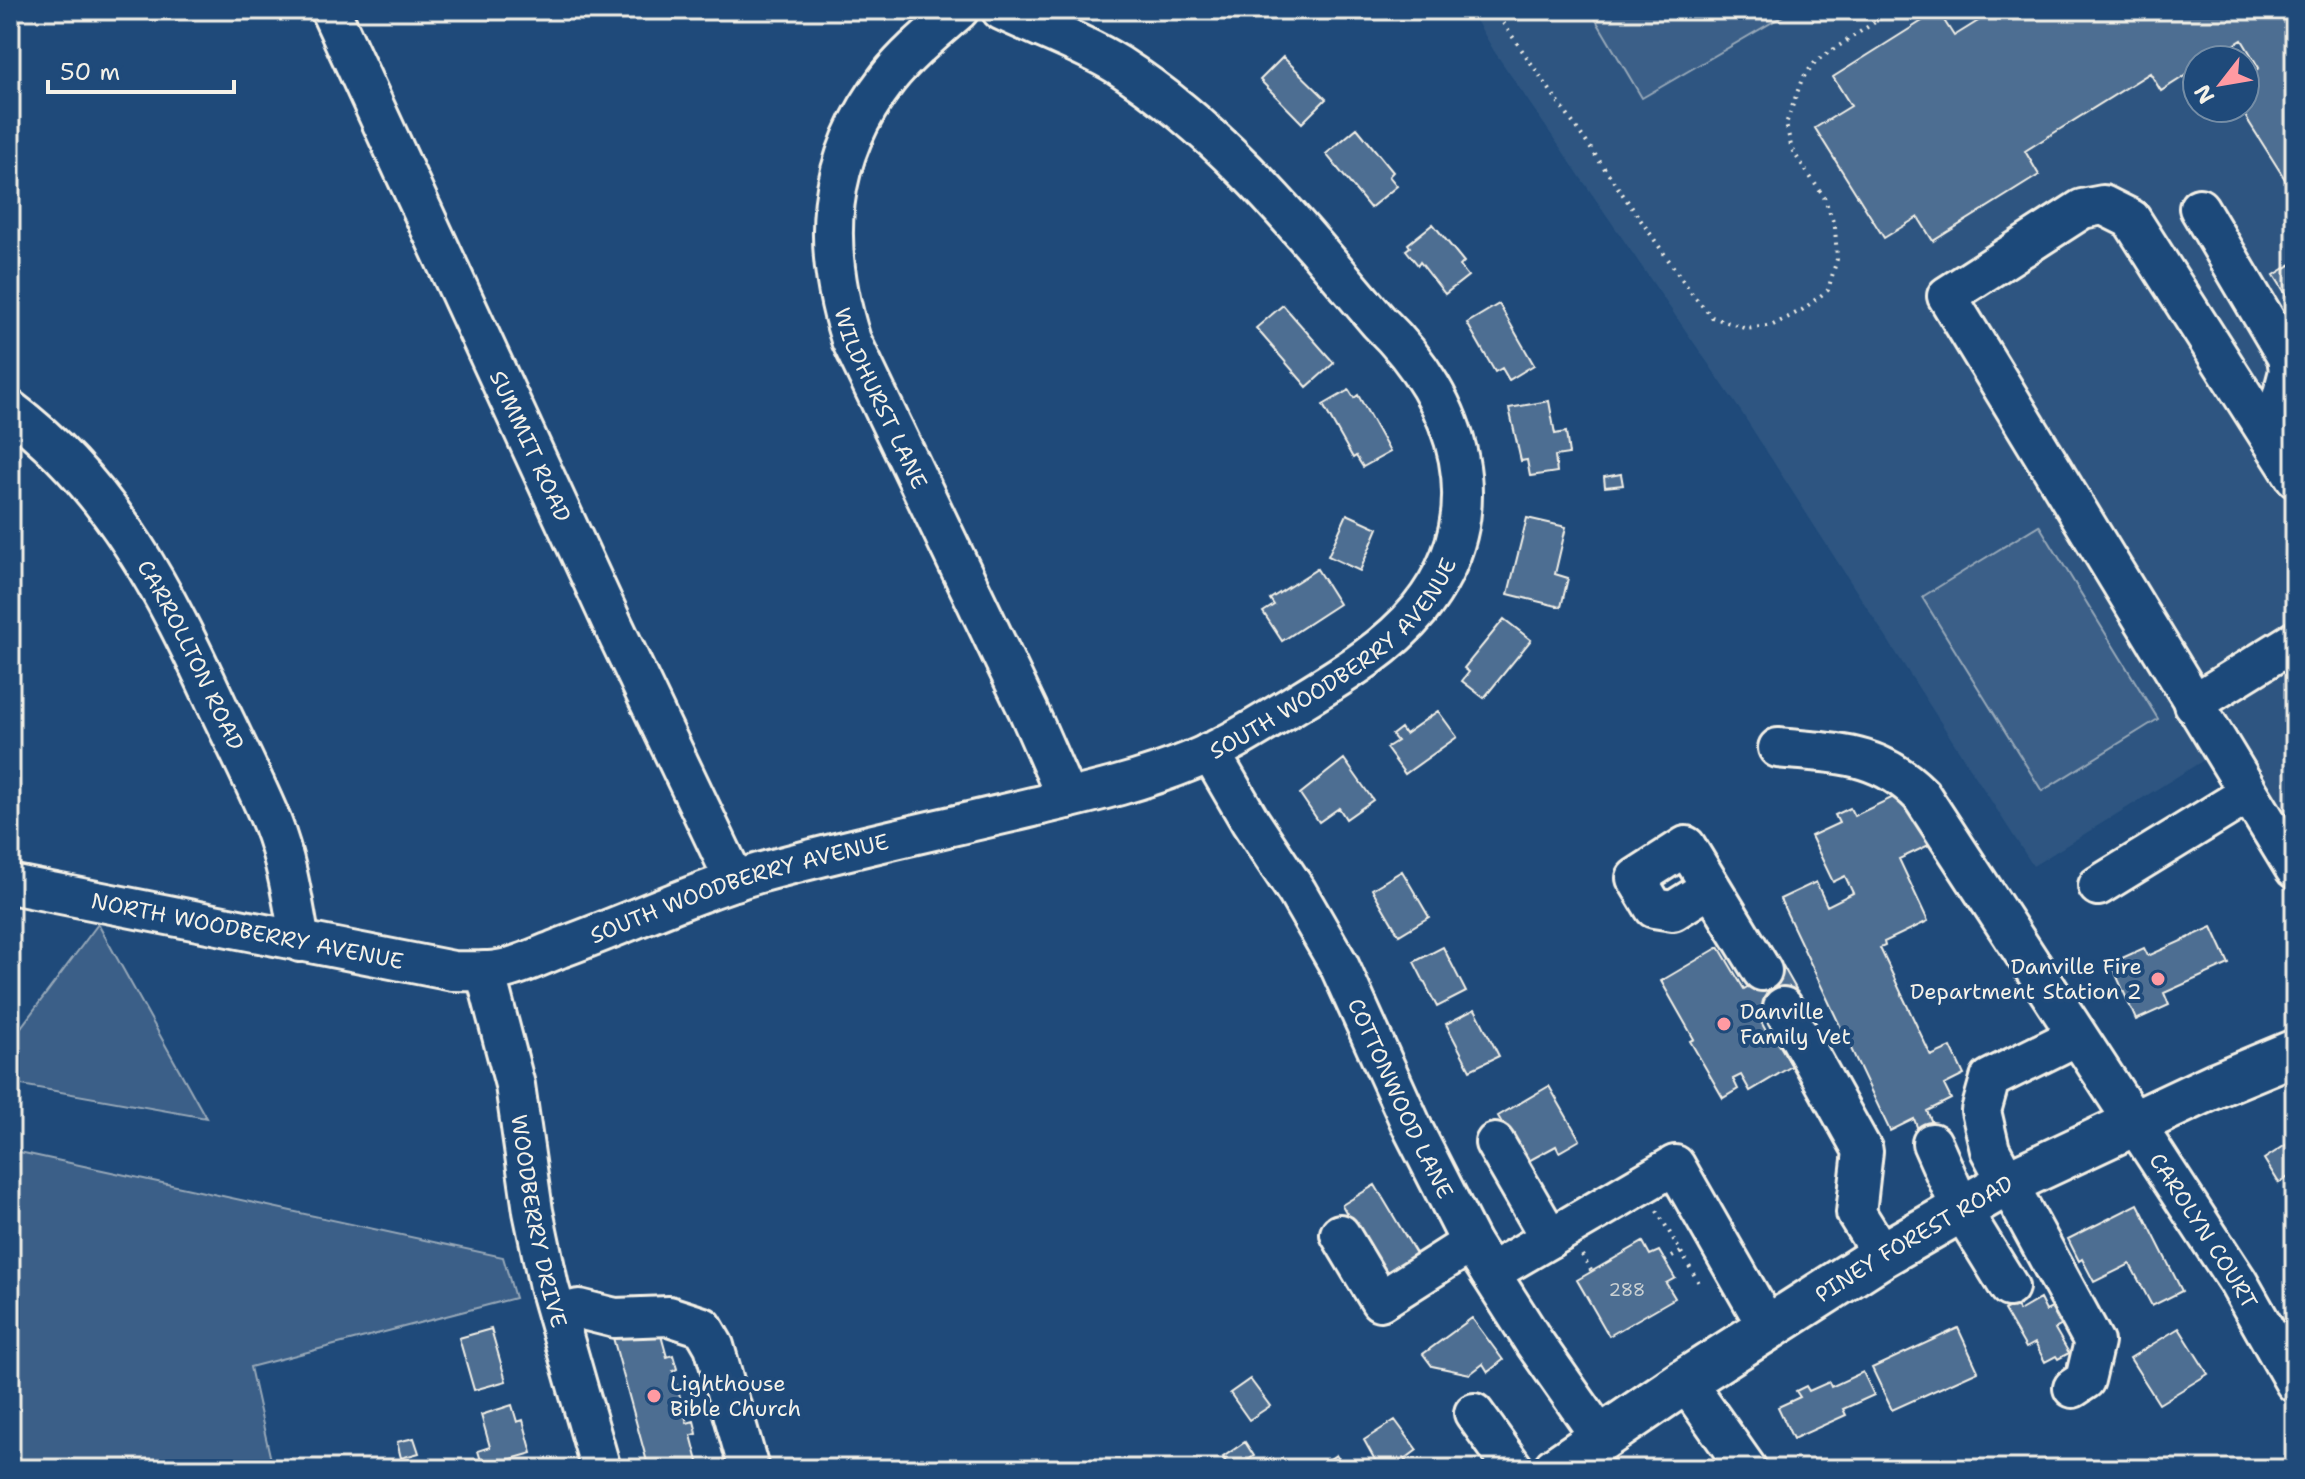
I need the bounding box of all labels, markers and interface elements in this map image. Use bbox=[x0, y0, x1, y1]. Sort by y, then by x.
scale bar bbox=[48, 44, 234, 94]
north arrow bbox=[2181, 44, 2261, 124]
text: 50 m bbox=[60, 56, 120, 88]
text: N bbox=[2187, 79, 2221, 109]
street label: WILDHURST LANE bbox=[827, 304, 934, 494]
street label: SUMMIT ROAD bbox=[483, 366, 578, 527]
street label: SOUTH WOODBERRY AVENUE bbox=[1205, 553, 1463, 766]
street label: CARROLLTON ROAD bbox=[131, 554, 251, 755]
street label: SOUTH WOODBERRY AVENUE bbox=[586, 827, 891, 950]
street label: NORTH WOODBERRY AVENUE bbox=[89, 886, 406, 976]
place label: Danville Fire Department Station 2 bbox=[1910, 952, 2142, 1006]
marker: Danville Fire Department Station 2 bbox=[2149, 970, 2167, 988]
street label: COTTONWOOD LANE bbox=[1341, 994, 1460, 1203]
place label: Danville Family Vet bbox=[1740, 997, 1851, 1051]
marker: Danville Family Vet bbox=[1715, 1015, 1733, 1033]
street label: WOODBERRY DRIVE bbox=[504, 1113, 574, 1331]
street label: CAROLYN COURT bbox=[2143, 1147, 2264, 1314]
street label: PINEY FOREST ROAD bbox=[1810, 1169, 2018, 1309]
house number: 288 bbox=[1609, 1278, 1645, 1302]
place label: Lighthouse Bible Church bbox=[670, 1369, 801, 1423]
marker: Lighthouse Bible Church bbox=[645, 1387, 663, 1405]

